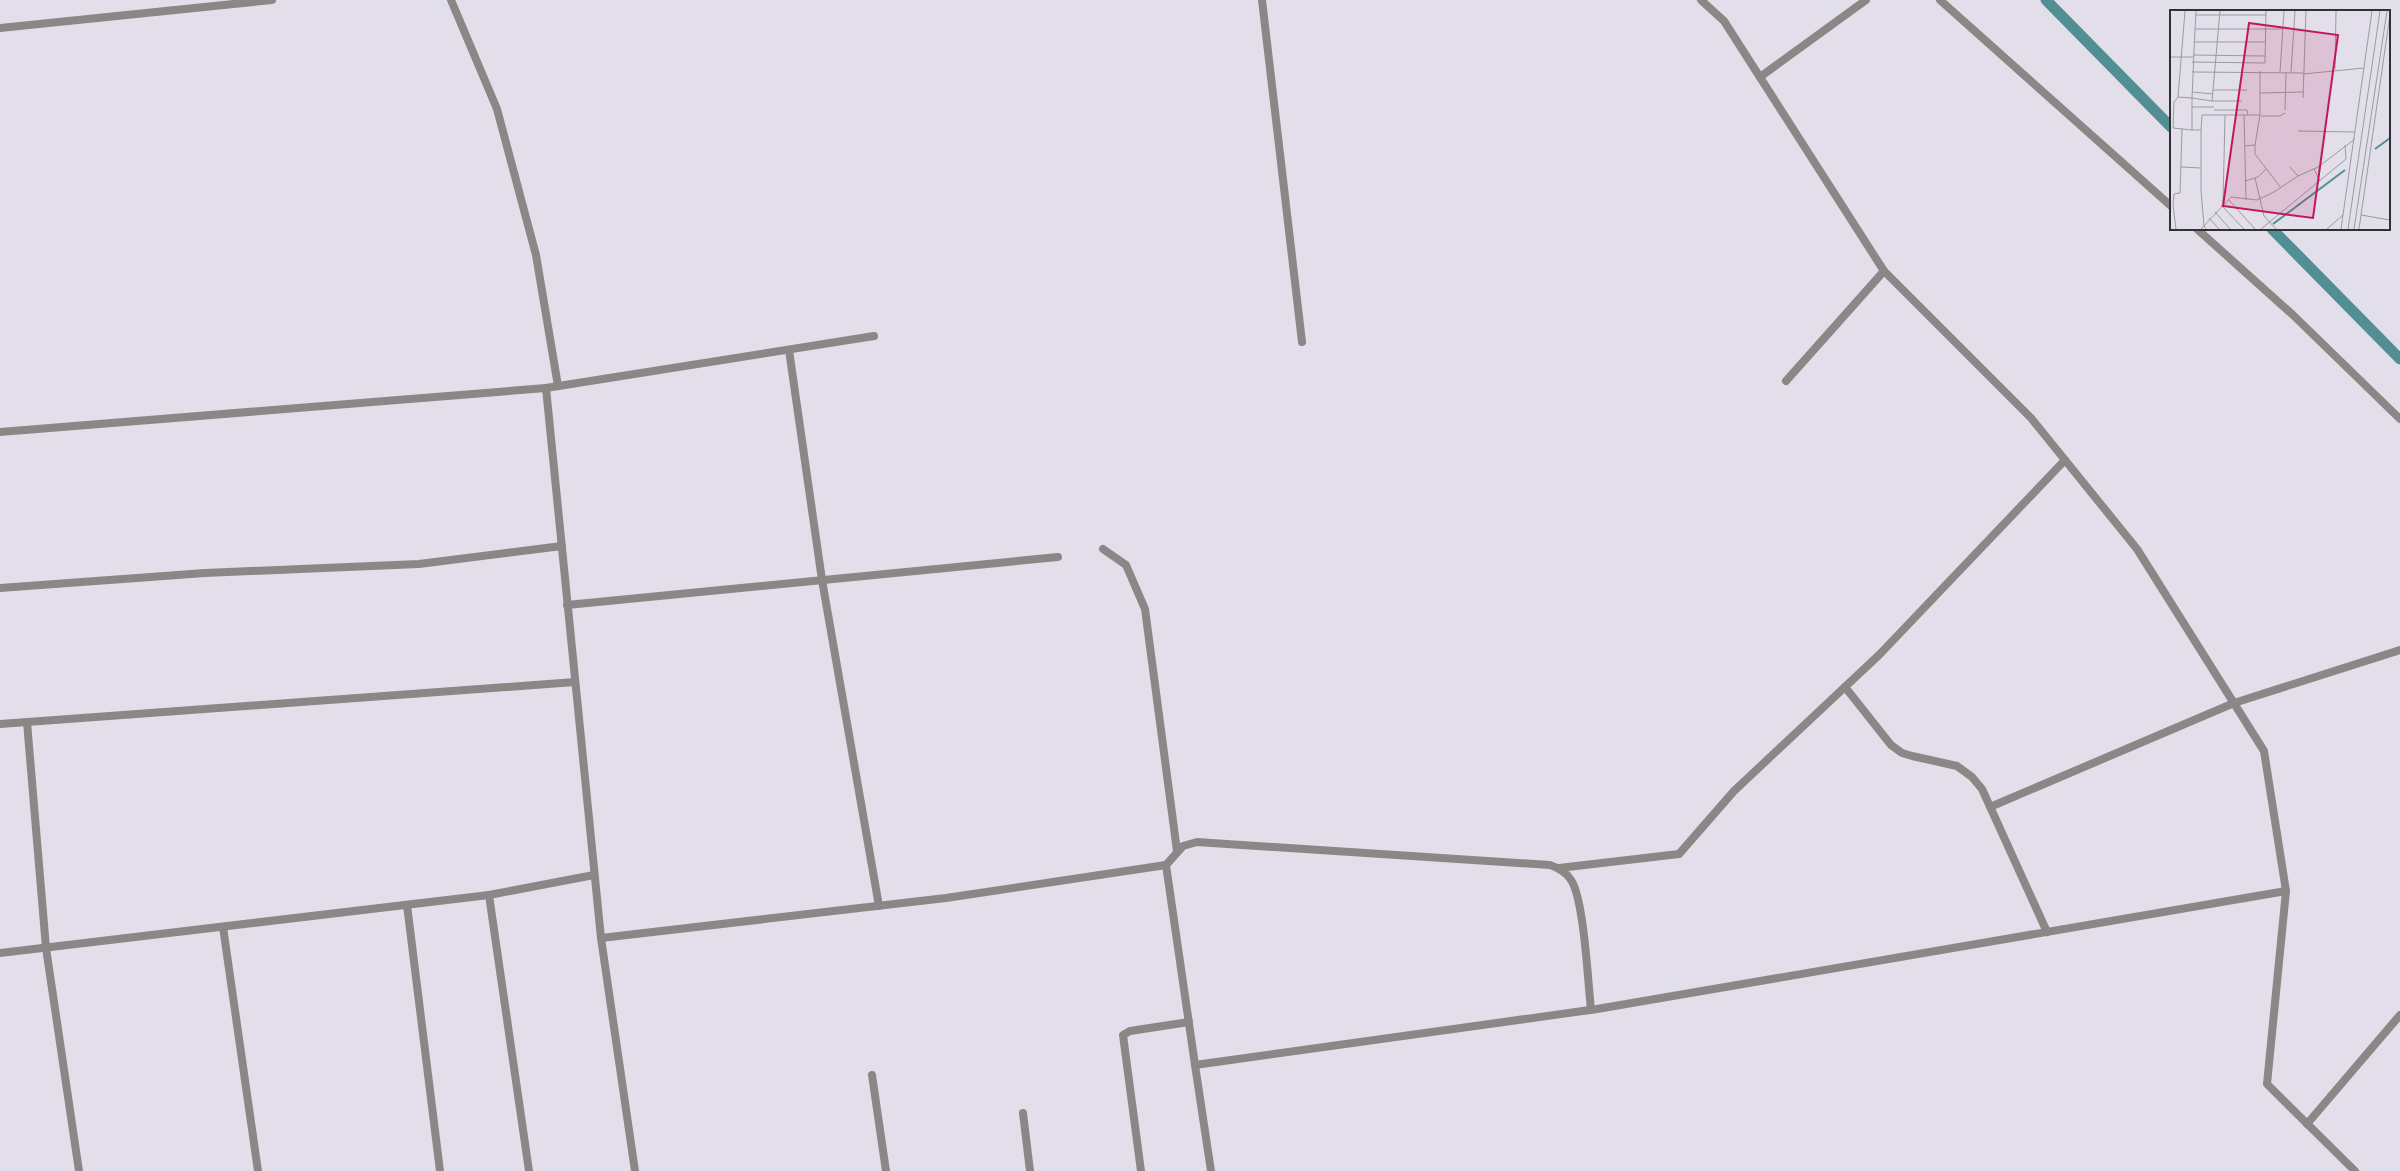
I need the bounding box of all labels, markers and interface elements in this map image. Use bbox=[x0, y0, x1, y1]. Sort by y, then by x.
inset map bbox=[2170, 10, 2390, 230]

